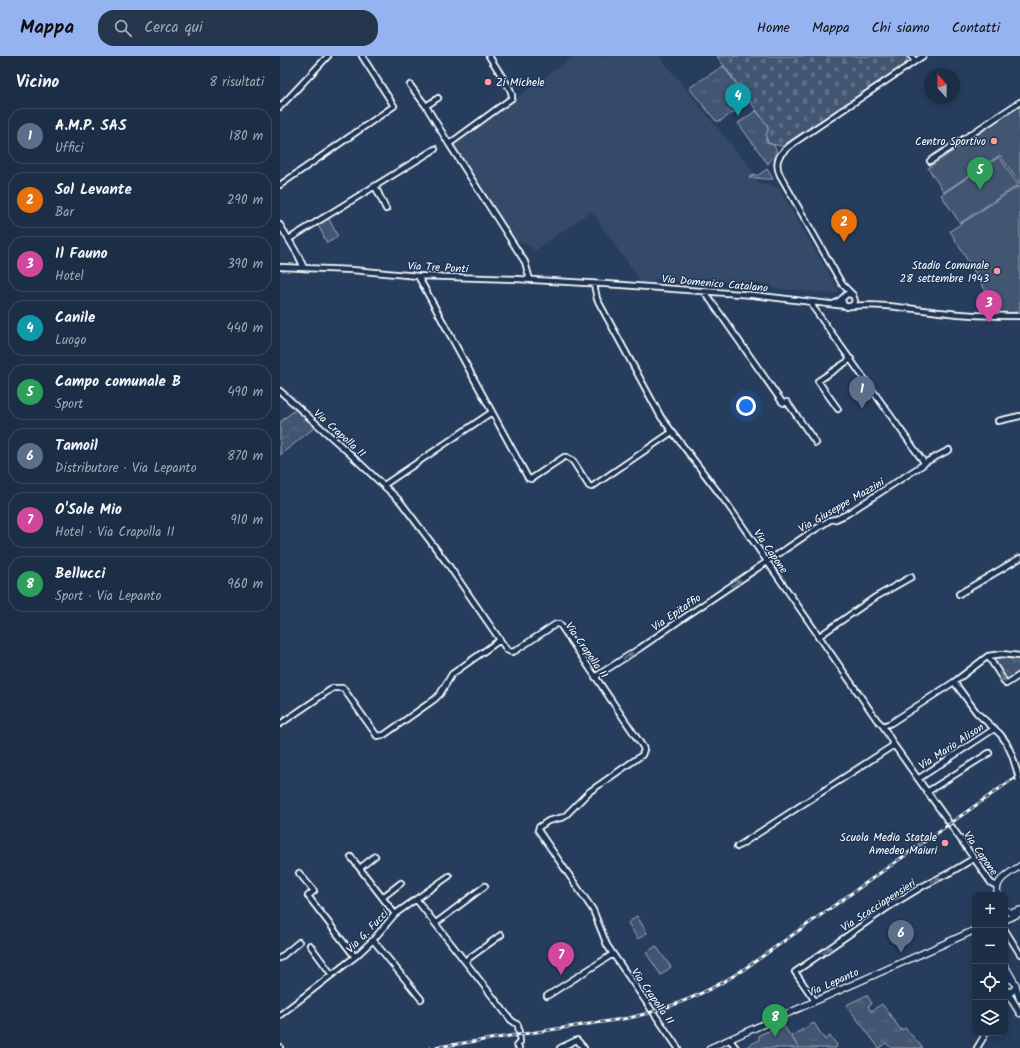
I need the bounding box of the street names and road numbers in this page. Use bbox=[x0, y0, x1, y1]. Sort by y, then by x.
street label: Via Tre Ponti bbox=[407, 257, 469, 279]
street label: Via Domenico Catalano bbox=[661, 270, 769, 298]
street label: Via Crapolla II bbox=[309, 405, 370, 462]
street label: Via Giuseppe Mazzini bbox=[795, 474, 888, 538]
street label: Via Capone bbox=[748, 526, 792, 578]
street label: Via Epitaffio bbox=[648, 590, 705, 636]
street label: Via Crapolla II bbox=[560, 619, 612, 683]
street label: Via Mario Alison bbox=[915, 719, 988, 775]
street label: Via Capone bbox=[958, 828, 1002, 880]
street label: Via Scacciapensieri bbox=[838, 875, 920, 937]
street label: Via G. Fucci bbox=[342, 905, 394, 958]
street label: Via Lepanto bbox=[805, 964, 862, 1002]
street label: Via Crapolla II bbox=[626, 965, 678, 1029]

